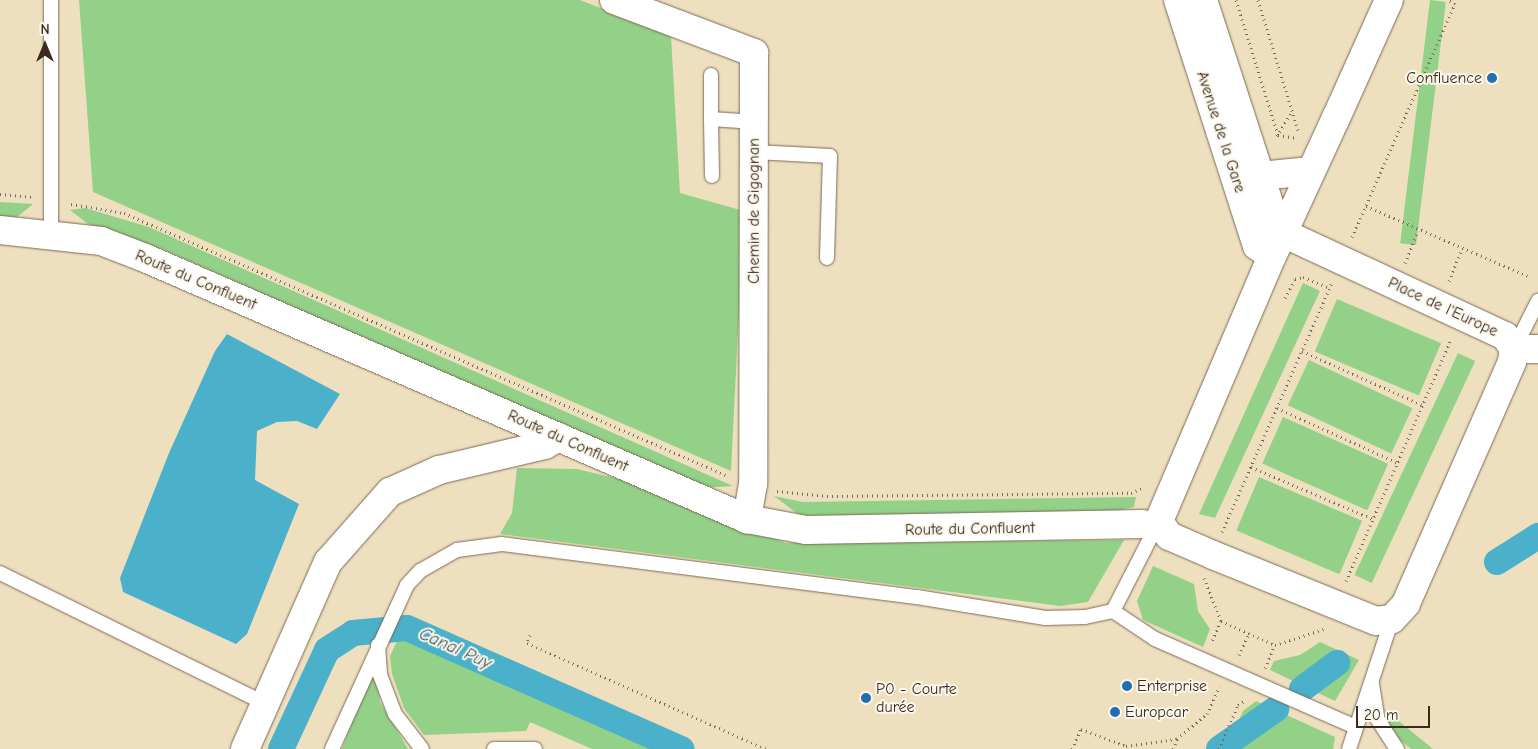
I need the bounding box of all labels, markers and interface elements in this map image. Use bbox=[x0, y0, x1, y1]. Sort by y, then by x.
north arrow bbox=[20, 20, 70, 70]
text: N bbox=[40, 21, 50, 38]
place label: Confluence bbox=[1406, 68, 1482, 88]
street label: Avenue de la Gare bbox=[1192, 69, 1250, 195]
marker: Confluence bbox=[1486, 72, 1498, 84]
street label: Chemin de Gigognan bbox=[744, 138, 764, 284]
street label: Route du Confluent bbox=[132, 246, 260, 314]
street label: Place de l'Europe bbox=[1385, 273, 1501, 341]
street label: Route du Confluent bbox=[505, 406, 631, 476]
street label: Route du Confluent bbox=[905, 518, 1035, 540]
water label: Canal Puy bbox=[415, 623, 495, 675]
place label: Enterprise bbox=[1137, 676, 1207, 696]
place label: P0 - Courte durée bbox=[876, 679, 957, 717]
marker: Enterprise bbox=[1121, 680, 1133, 692]
marker: P0 - Courte durée bbox=[860, 692, 872, 704]
scale bar bbox=[1358, 696, 1432, 728]
place label: Europcar bbox=[1125, 702, 1188, 722]
marker: Europcar bbox=[1109, 706, 1121, 718]
text: 20 m bbox=[1364, 706, 1398, 724]

